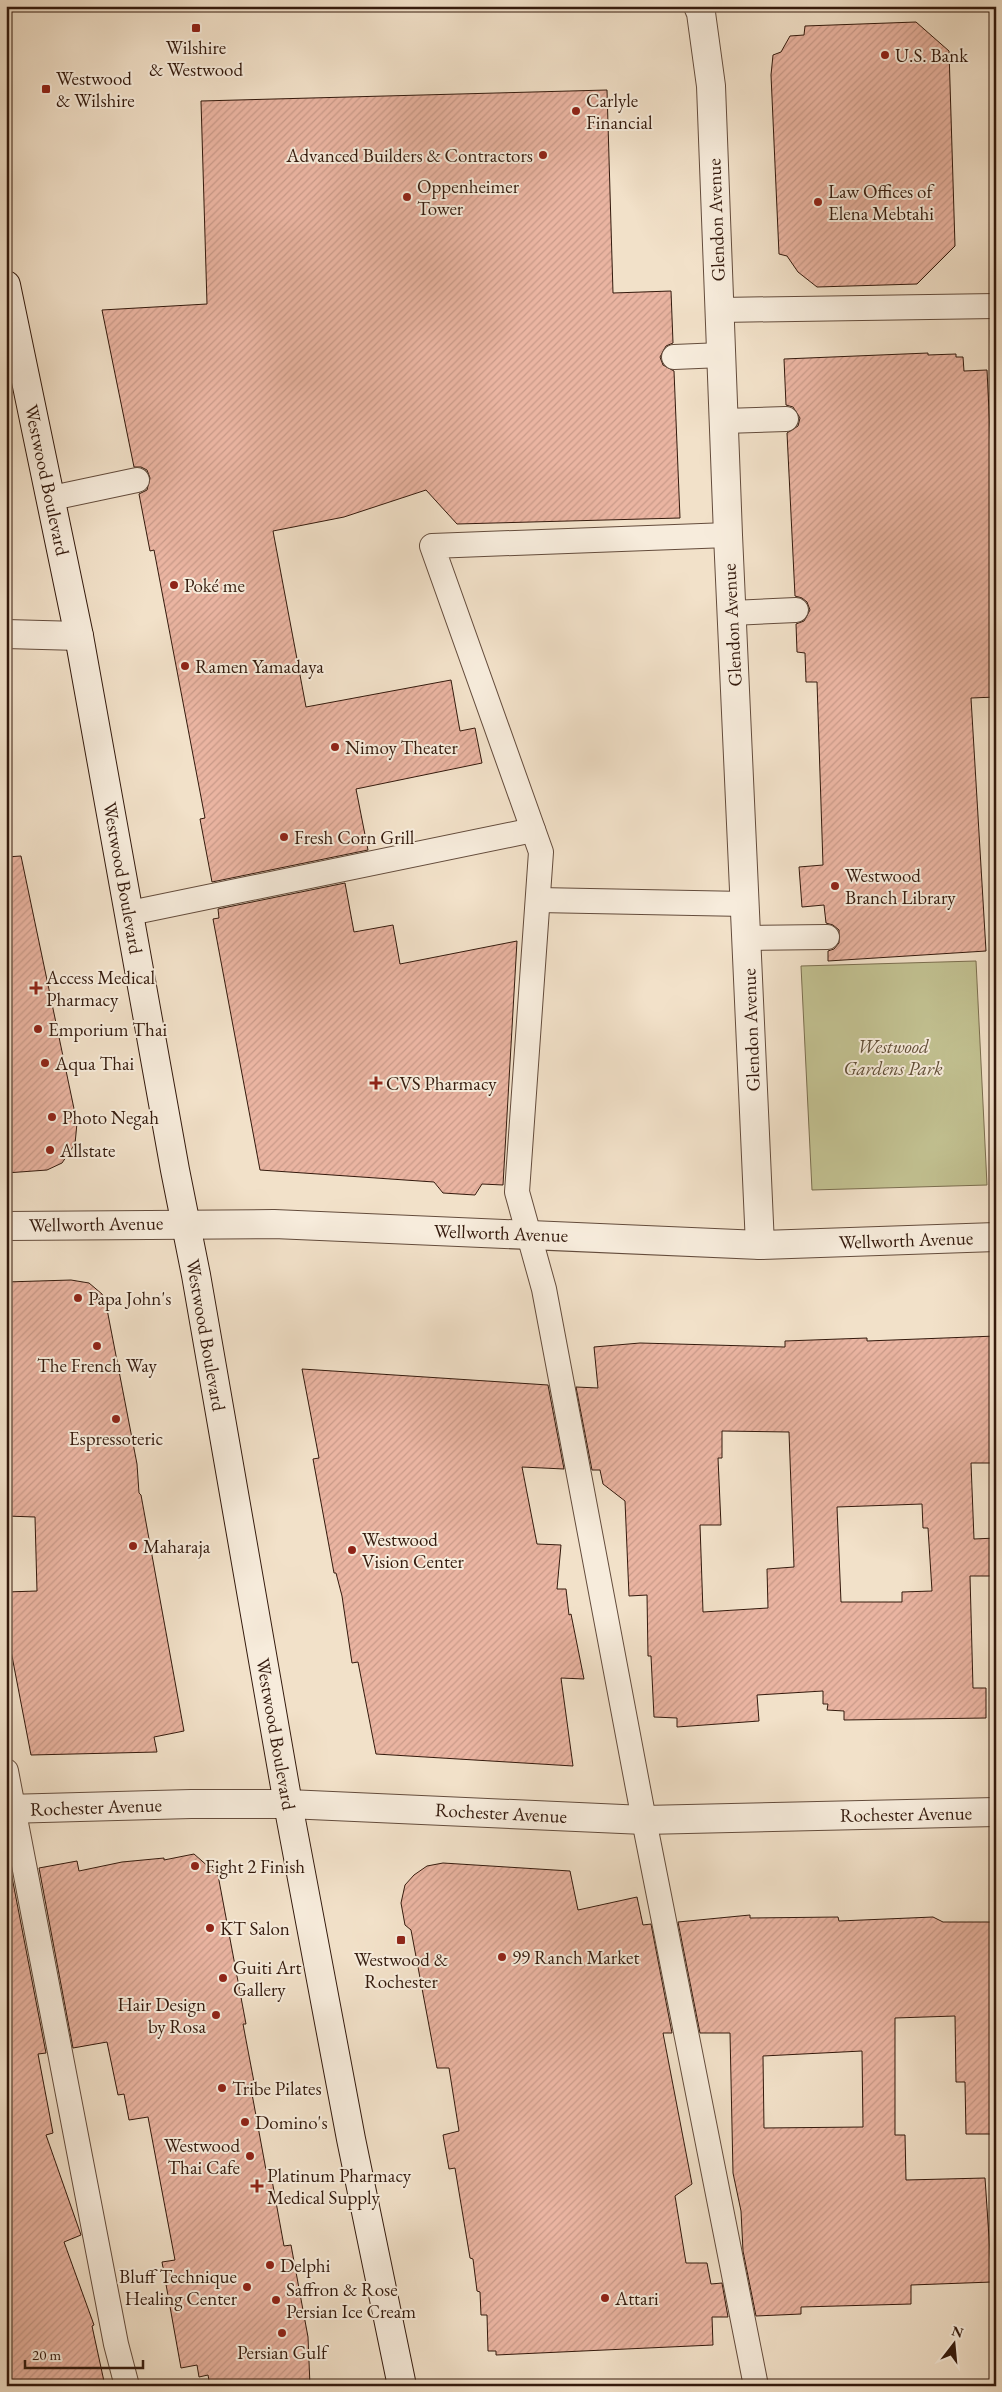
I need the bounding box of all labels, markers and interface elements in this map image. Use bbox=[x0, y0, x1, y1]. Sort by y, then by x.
marker: Wilshire & Westwood bbox=[190, 22, 202, 34]
place label: Wilshire & Westwood bbox=[149, 35, 243, 82]
place label: U.S. Bank bbox=[895, 43, 969, 68]
marker: U.S. Bank bbox=[879, 49, 891, 61]
place label: Westwood & Wilshire bbox=[56, 66, 135, 113]
marker: Westwood & Wilshire bbox=[40, 83, 52, 95]
place label: Carlyle Financial bbox=[586, 88, 653, 135]
marker: Carlyle Financial bbox=[570, 105, 582, 117]
place label: Advanced Builders & Contractors bbox=[285, 143, 533, 168]
marker: Advanced Builders & Contractors bbox=[537, 149, 549, 161]
street label: Glendon Avenue bbox=[701, 158, 731, 282]
place label: Oppenheimer Tower bbox=[417, 174, 520, 221]
place label: Law Offices of Elena Mebtahi bbox=[828, 179, 934, 226]
marker: Oppenheimer Tower bbox=[401, 191, 413, 203]
marker: Law Offices of Elena Mebtahi bbox=[812, 196, 824, 208]
street label: Westwood Boulevard bbox=[19, 402, 75, 558]
street label: Glendon Avenue bbox=[716, 563, 748, 687]
place label: Poké me bbox=[184, 573, 245, 598]
marker: Poké me bbox=[168, 579, 180, 591]
place label: Ramen Yamadaya bbox=[195, 654, 324, 679]
marker: Ramen Yamadaya bbox=[179, 660, 191, 672]
place label: Nimoy Theater bbox=[345, 735, 458, 760]
marker: Nimoy Theater bbox=[329, 741, 341, 753]
street label: Westwood Boulevard bbox=[97, 800, 149, 956]
place label: Fresh Corn Grill bbox=[294, 825, 415, 850]
marker: Fresh Corn Grill bbox=[278, 831, 290, 843]
place label: Westwood Branch Library bbox=[845, 863, 956, 910]
marker: Westwood Branch Library bbox=[829, 880, 841, 892]
place label: Access Medical Pharmacy bbox=[45, 965, 156, 1012]
street label: Glendon Avenue bbox=[736, 968, 766, 1092]
marker: Access Medical Pharmacy bbox=[30, 982, 42, 994]
place label: Emporium Thai bbox=[48, 1017, 167, 1042]
marker: Emporium Thai bbox=[32, 1023, 44, 1035]
park label: Westwood Gardens Park bbox=[843, 1034, 943, 1081]
place label: Aqua Thai bbox=[54, 1051, 135, 1076]
marker: Aqua Thai bbox=[39, 1057, 51, 1069]
place label: CVS Pharmacy bbox=[386, 1071, 497, 1096]
marker: CVS Pharmacy bbox=[370, 1077, 382, 1089]
place label: Photo Negah bbox=[62, 1105, 159, 1130]
marker: Photo Negah bbox=[46, 1111, 58, 1123]
place label: Allstate bbox=[59, 1138, 115, 1163]
marker: Allstate bbox=[44, 1144, 56, 1156]
street label: Wellworth Avenue bbox=[29, 1210, 163, 1238]
street label: Wellworth Avenue bbox=[433, 1218, 569, 1248]
street label: Wellworth Avenue bbox=[838, 1225, 974, 1255]
street label: Westwood Boulevard bbox=[180, 1257, 232, 1413]
place label: Papa John's bbox=[88, 1286, 171, 1311]
marker: Papa John's bbox=[72, 1292, 84, 1304]
marker: The French Way bbox=[91, 1340, 103, 1352]
place label: The French Way bbox=[37, 1353, 158, 1378]
marker: Espressoteric bbox=[110, 1413, 122, 1425]
place label: Espressoteric bbox=[69, 1426, 163, 1451]
place label: Westwood Vision Center bbox=[362, 1527, 464, 1574]
place label: Maharaja bbox=[143, 1534, 211, 1559]
marker: Maharaja bbox=[127, 1540, 139, 1552]
marker: Westwood Vision Center bbox=[346, 1544, 358, 1556]
street label: Westwood Boulevard bbox=[250, 1656, 302, 1812]
street label: Rochester Avenue bbox=[30, 1792, 162, 1822]
street label: Rochester Avenue bbox=[434, 1797, 568, 1829]
street label: Rochester Avenue bbox=[840, 1800, 972, 1828]
place label: Fight 2 Finish bbox=[205, 1854, 305, 1879]
marker: Fight 2 Finish bbox=[189, 1860, 201, 1872]
place label: KT Salon bbox=[220, 1916, 290, 1941]
marker: KT Salon bbox=[204, 1922, 216, 1934]
marker: Westwood & Rochester bbox=[395, 1934, 407, 1946]
place label: 99 Ranch Market bbox=[512, 1945, 640, 1970]
place label: Westwood & Rochester bbox=[354, 1947, 448, 1994]
marker: 99 Ranch Market bbox=[496, 1951, 508, 1963]
place label: Guiti Art Gallery bbox=[233, 1955, 301, 2002]
marker: Guiti Art Gallery bbox=[217, 1972, 229, 1984]
place label: Hair Design by Rosa bbox=[117, 1992, 206, 2039]
marker: Hair Design by Rosa bbox=[210, 2009, 222, 2021]
place label: Tribe Pilates bbox=[232, 2076, 322, 2101]
marker: Tribe Pilates bbox=[216, 2082, 228, 2094]
place label: Domino's bbox=[255, 2110, 328, 2135]
marker: Domino's bbox=[239, 2116, 251, 2128]
place label: Westwood Thai Cafe bbox=[164, 2133, 240, 2180]
marker: Westwood Thai Cafe bbox=[244, 2150, 256, 2162]
place label: Platinum Pharmacy Medical Supply bbox=[267, 2163, 412, 2210]
marker: Platinum Pharmacy Medical Supply bbox=[251, 2180, 263, 2192]
place label: Delphi bbox=[280, 2253, 331, 2278]
marker: Delphi bbox=[264, 2259, 276, 2271]
place label: Bluff Technique Healing Center bbox=[119, 2264, 238, 2311]
place label: Saffron & Rose Persian Ice Cream bbox=[286, 2277, 416, 2324]
marker: Bluff Technique Healing Center bbox=[241, 2281, 253, 2293]
place label: Attari bbox=[614, 2286, 659, 2311]
marker: Attari bbox=[599, 2292, 611, 2304]
marker: Saffron & Rose Persian Ice Cream bbox=[270, 2294, 282, 2306]
north arrow bbox=[930, 2320, 980, 2370]
text: N bbox=[950, 2321, 966, 2342]
marker: Persian Gulf bbox=[276, 2327, 288, 2339]
scale bar bbox=[25, 2337, 142, 2369]
place label: Persian Gulf bbox=[237, 2340, 329, 2365]
text: 20 m bbox=[32, 2345, 61, 2364]

